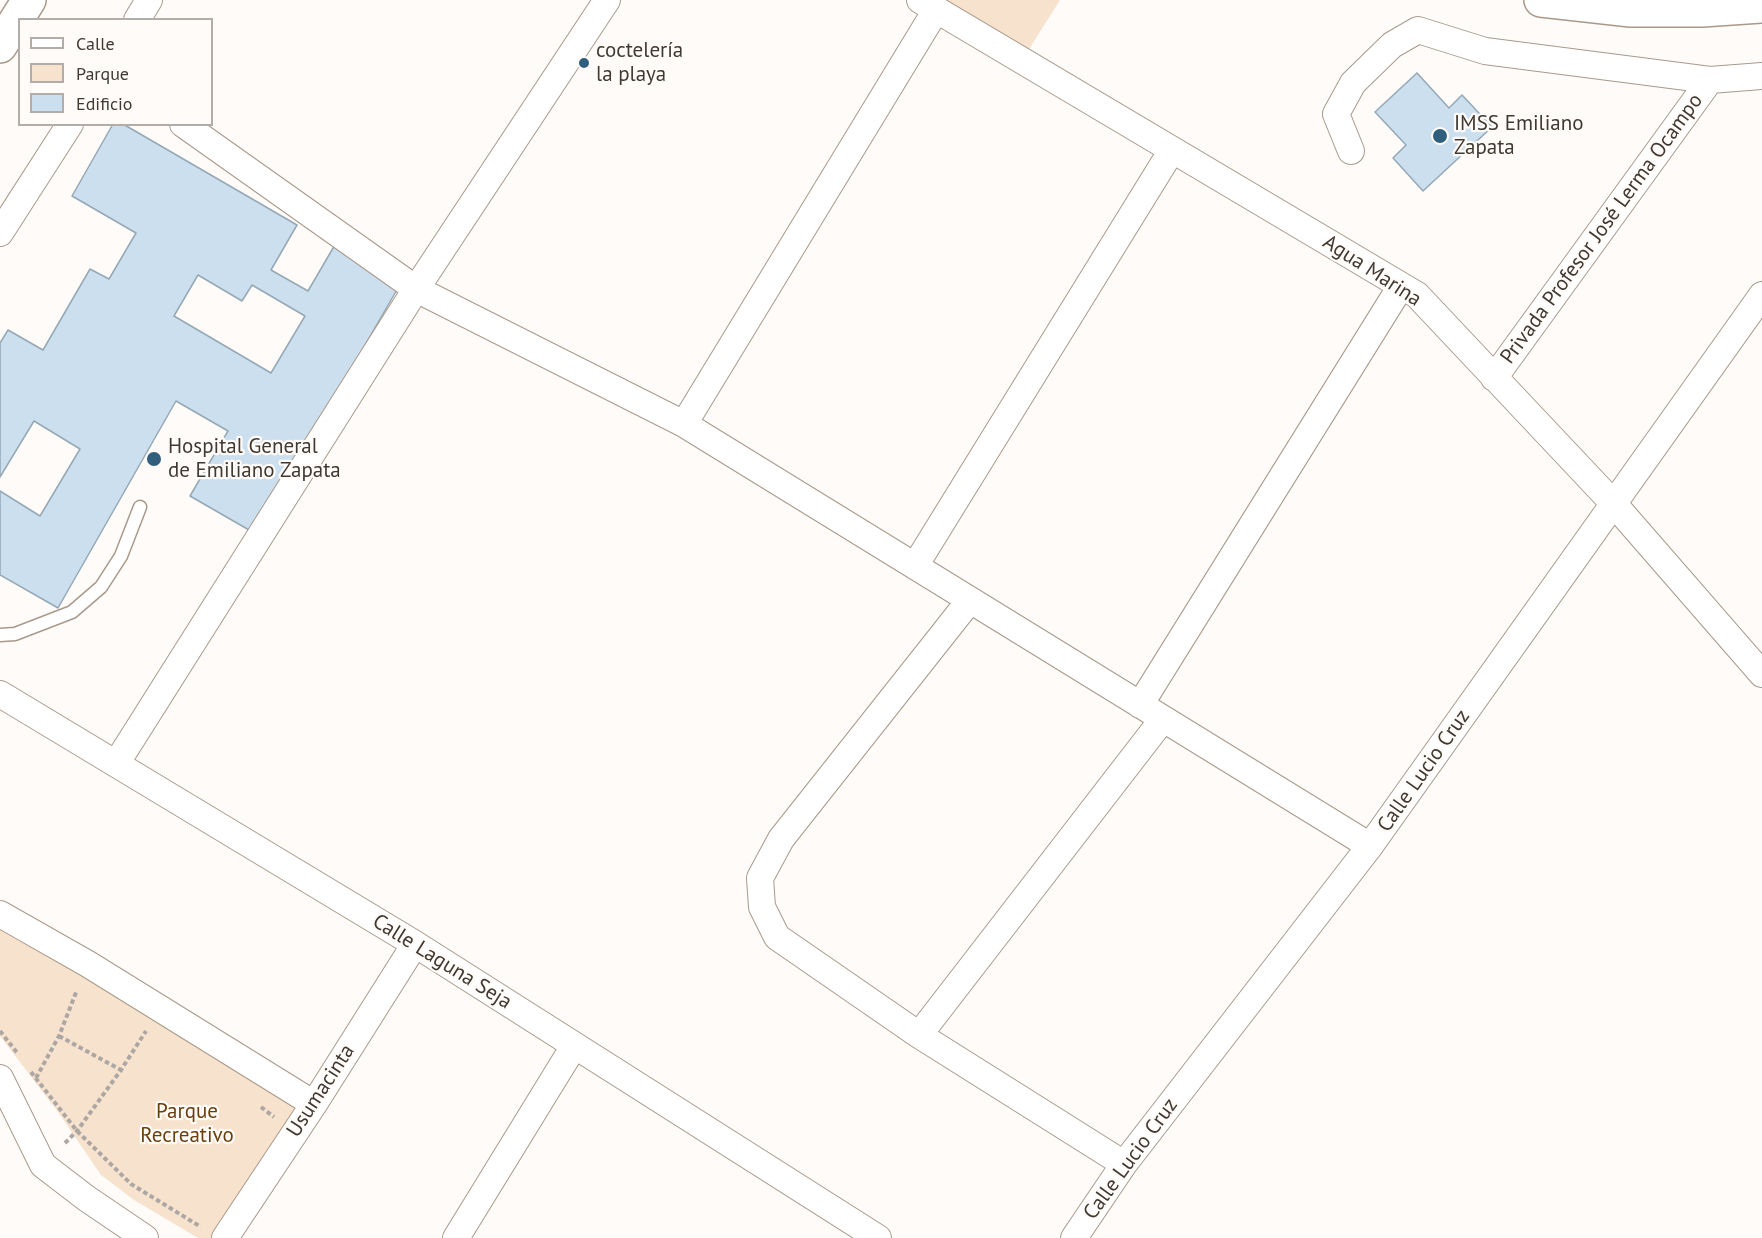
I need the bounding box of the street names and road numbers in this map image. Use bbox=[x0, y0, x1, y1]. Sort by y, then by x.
street label: Privada Profesor José Lerma Ocampo bbox=[1496, 89, 1708, 369]
street label: Agua Marina bbox=[1318, 230, 1426, 312]
street label: Calle Lucio Cruz bbox=[1372, 705, 1476, 837]
street label: Calle Laguna Seja bbox=[368, 909, 516, 1015]
street label: Usumacinta bbox=[282, 1040, 360, 1142]
street label: Calle Lucio Cruz bbox=[1079, 1093, 1183, 1225]

